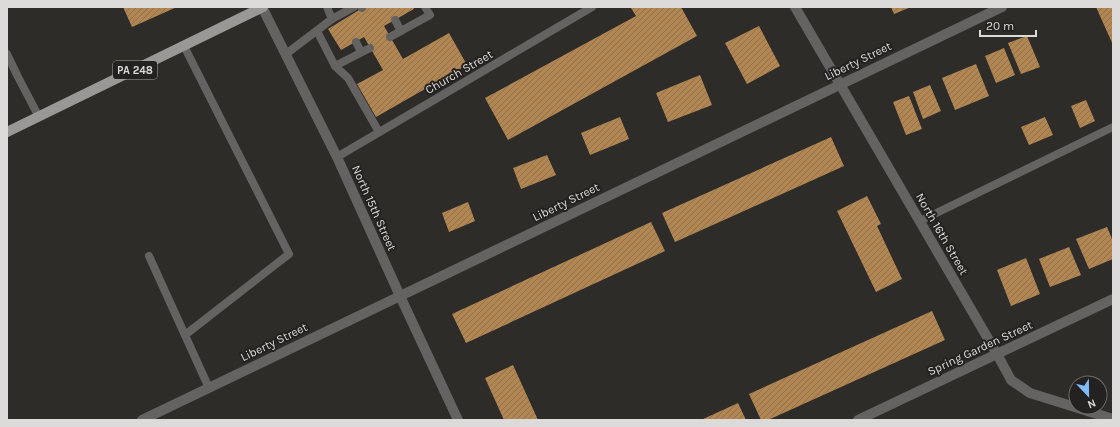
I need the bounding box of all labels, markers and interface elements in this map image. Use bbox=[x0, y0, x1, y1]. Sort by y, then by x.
scale bar bbox=[980, 12, 1036, 38]
text: 20 m bbox=[986, 19, 1014, 33]
street label: Liberty Street bbox=[822, 39, 894, 83]
street label: Church Street bbox=[423, 47, 496, 97]
road number: PA 248 bbox=[113, 61, 157, 79]
street label: North 15th Street bbox=[349, 163, 399, 253]
street label: Liberty Street bbox=[530, 180, 602, 224]
street label: North 16th Street bbox=[913, 191, 971, 278]
street label: Spring Garden Street bbox=[925, 317, 1035, 378]
street label: Liberty Street bbox=[238, 320, 310, 364]
north arrow bbox=[1068, 375, 1108, 415]
text: N bbox=[1085, 396, 1098, 411]

